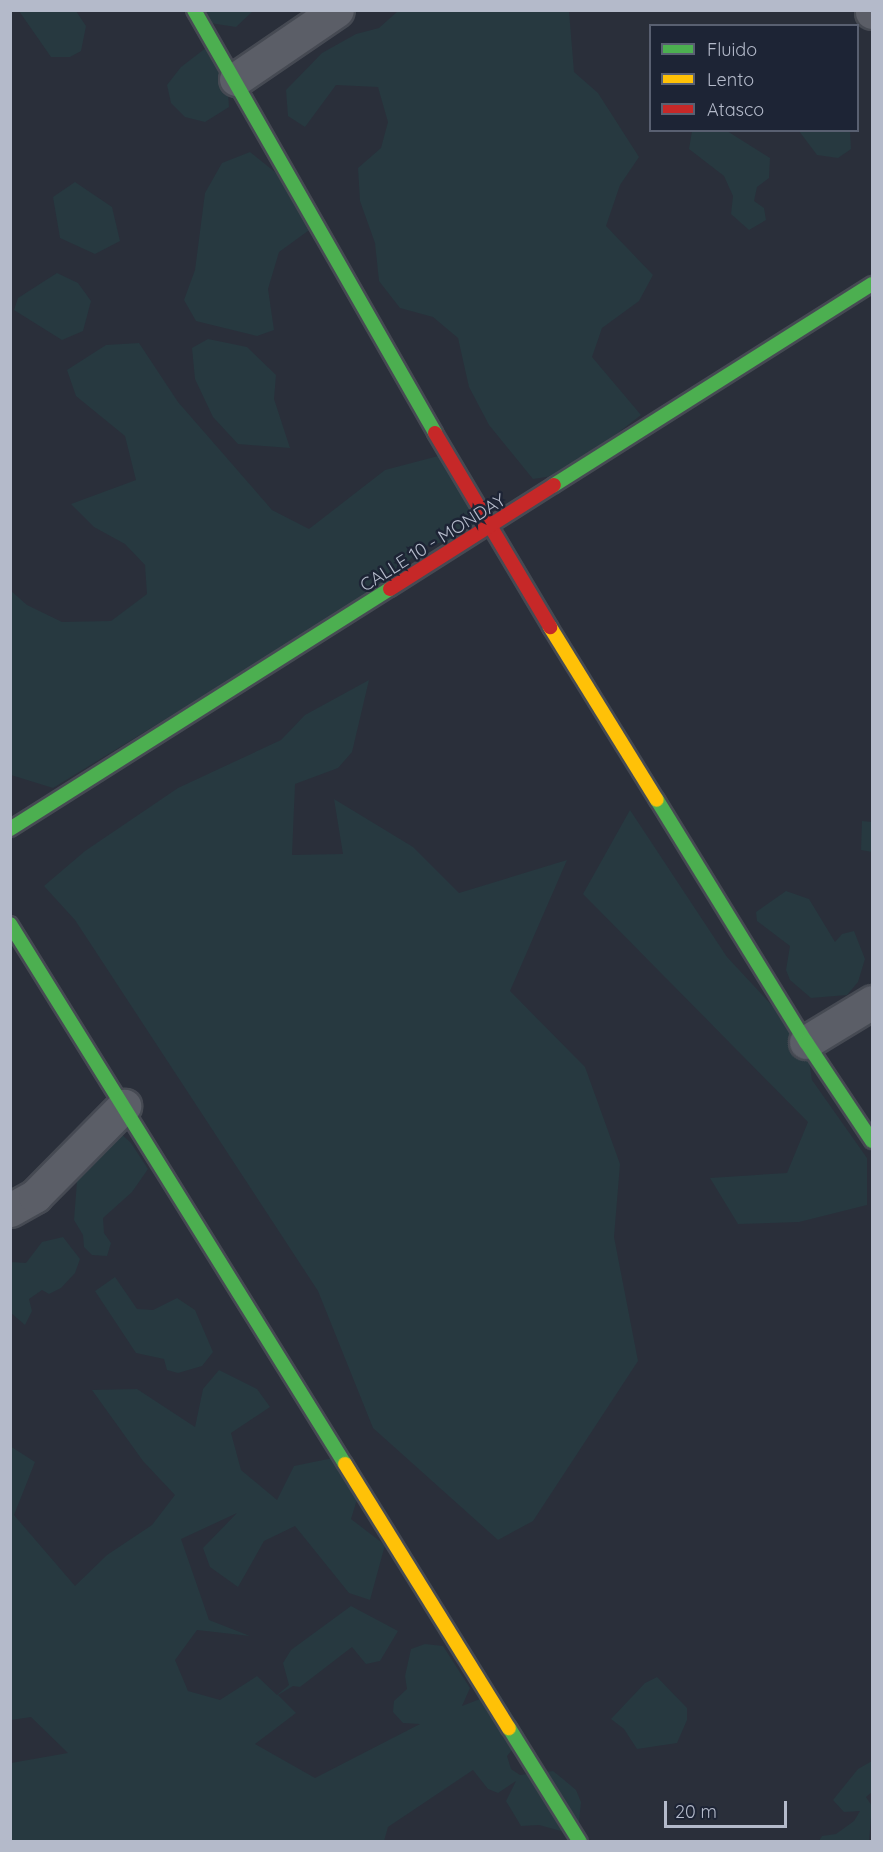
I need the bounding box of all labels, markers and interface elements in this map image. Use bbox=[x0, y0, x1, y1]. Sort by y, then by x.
legend bbox=[649, 24, 859, 132]
text: Fluido bbox=[707, 38, 757, 61]
text: Lento bbox=[707, 68, 754, 91]
text: Atasco bbox=[707, 98, 764, 121]
street label: CALLE 10 - MONDAY bbox=[356, 489, 510, 597]
scale bar bbox=[667, 1789, 790, 1827]
text: 20 m bbox=[675, 1800, 717, 1823]

